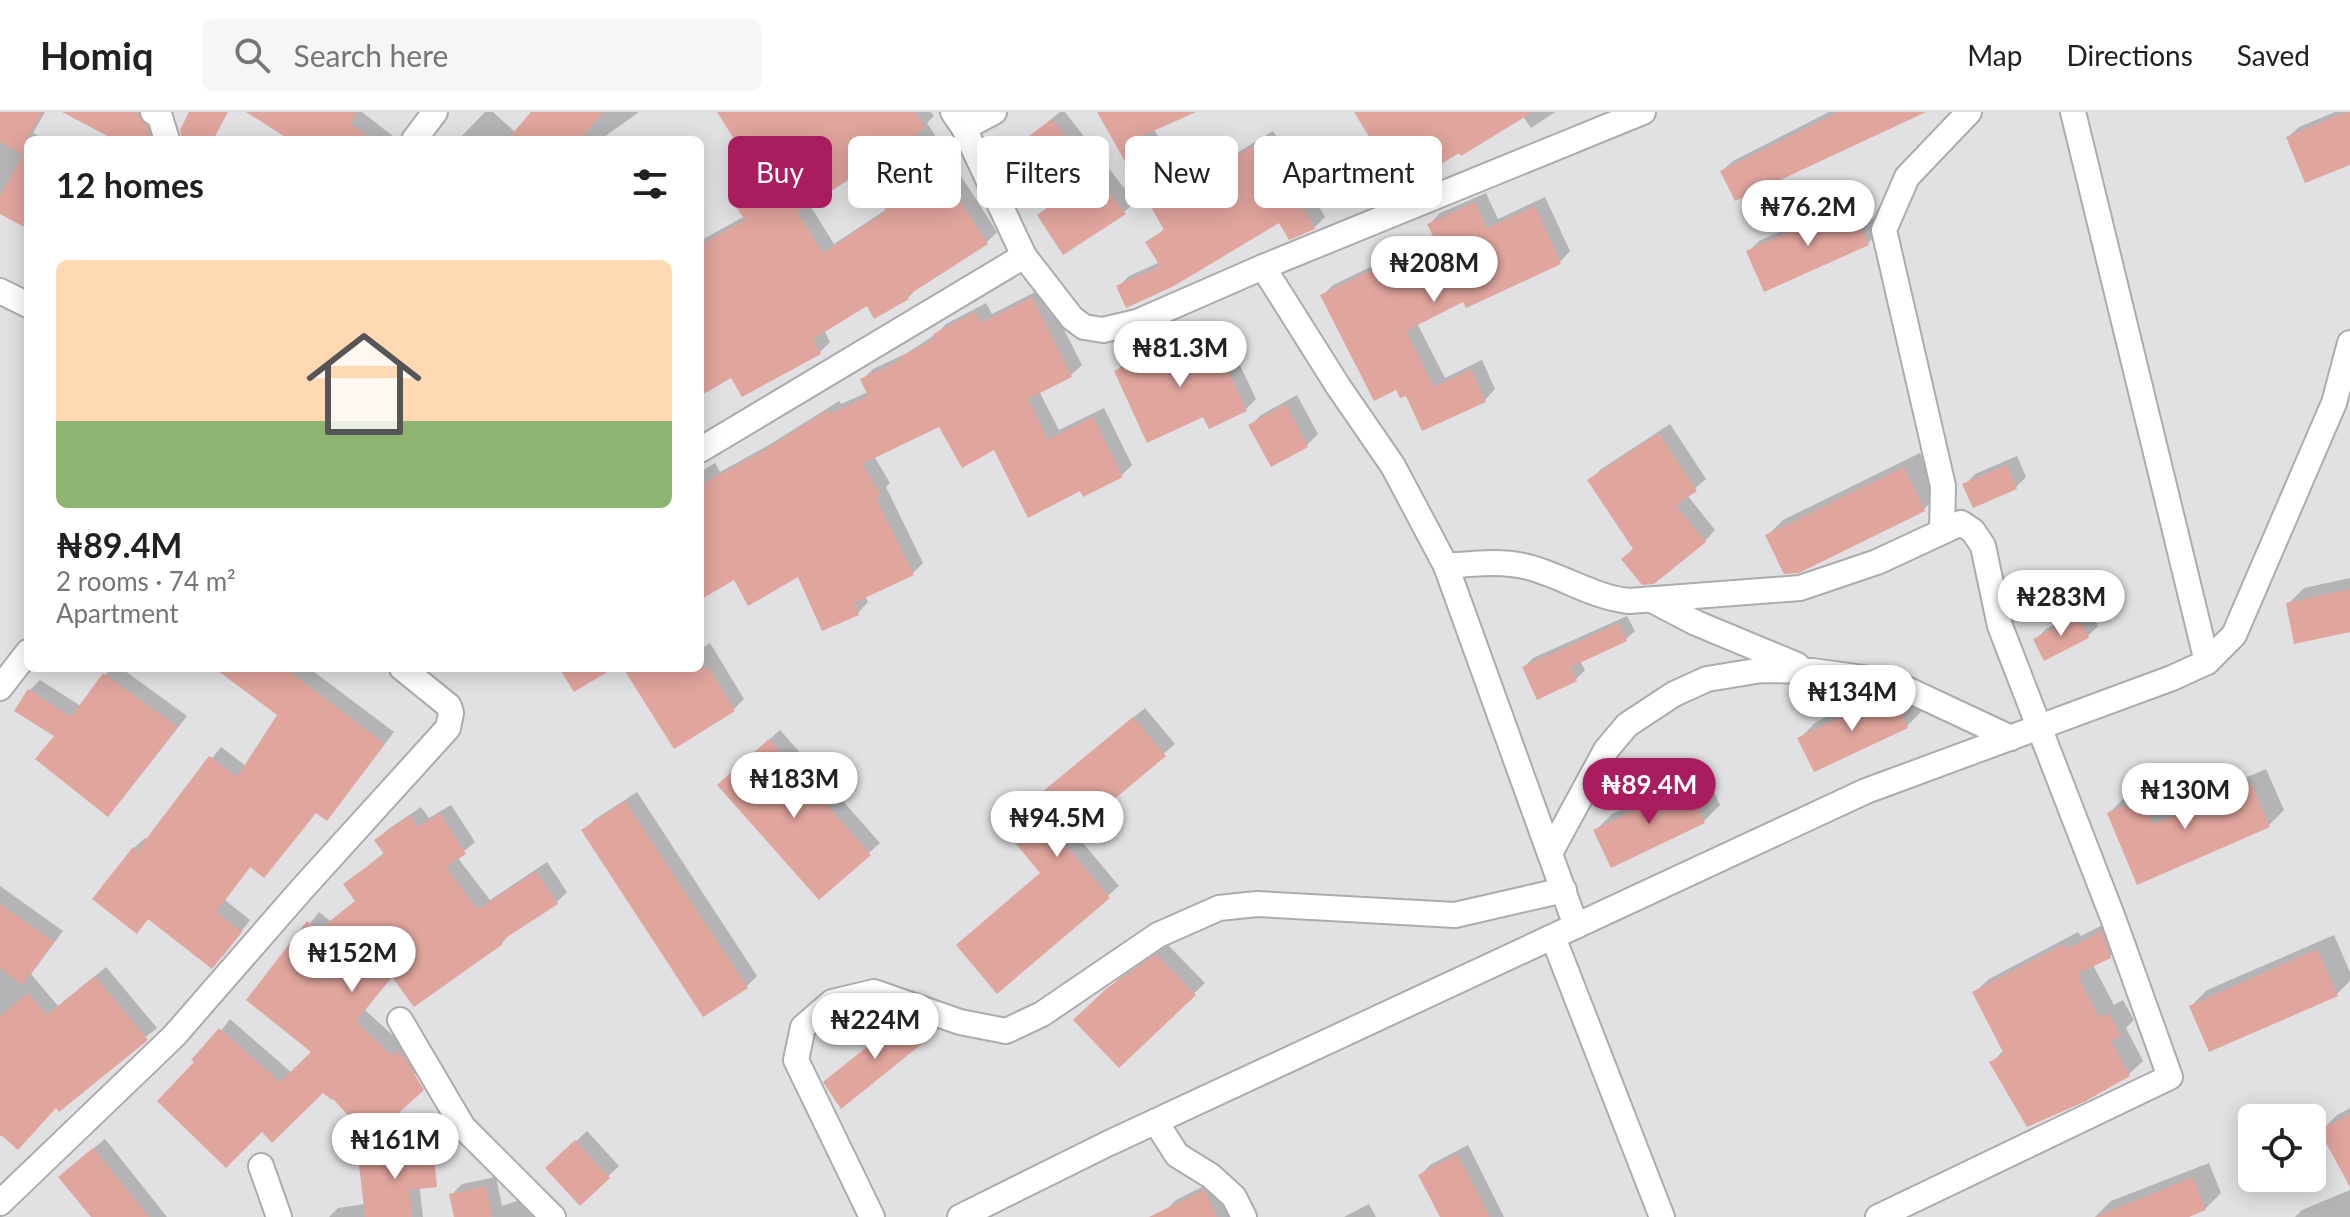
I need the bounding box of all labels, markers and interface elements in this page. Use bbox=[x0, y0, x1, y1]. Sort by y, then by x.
search box bbox=[202, 19, 762, 91]
text: Homiq bbox=[40, 32, 154, 78]
icon: search bbox=[230, 33, 274, 77]
text: Search here bbox=[294, 37, 448, 73]
text: Map bbox=[1967, 38, 2022, 72]
text: Directions bbox=[2066, 38, 2193, 72]
text: Saved bbox=[2237, 38, 2310, 72]
chip: Buy bbox=[728, 136, 832, 208]
chip: Rent bbox=[848, 136, 961, 208]
chip: Filters bbox=[977, 136, 1109, 208]
chip: New bbox=[1125, 136, 1238, 208]
chip: Apartment bbox=[1254, 136, 1442, 208]
icon: filters bbox=[628, 162, 672, 206]
text: 12 homes bbox=[56, 164, 204, 205]
pin: ₦76.2M bbox=[1743, 180, 1873, 248]
text: ₦76.2M bbox=[1760, 190, 1856, 222]
pin: ₦208M bbox=[1378, 236, 1490, 304]
text: ₦208M bbox=[1389, 246, 1479, 278]
icon: home bbox=[292, 312, 436, 456]
pin: ₦81.3M bbox=[1115, 321, 1245, 389]
text: ₦81.3M bbox=[1132, 331, 1228, 363]
text: ₦89.4M bbox=[56, 524, 183, 565]
text: 2 rooms · 74 m² bbox=[56, 565, 236, 597]
pin: ₦283M bbox=[2005, 570, 2117, 638]
text: ₦283M bbox=[2016, 580, 2106, 612]
text: Apartment bbox=[56, 597, 179, 629]
pin: ₦134M bbox=[1796, 665, 1908, 733]
text: ₦134M bbox=[1807, 675, 1897, 707]
pin: ₦183M bbox=[738, 752, 850, 820]
pin: ₦89.4M bbox=[1584, 758, 1714, 826]
text: ₦183M bbox=[749, 762, 839, 794]
pin: ₦130M bbox=[2129, 763, 2241, 831]
text: ₦89.4M bbox=[1601, 768, 1697, 800]
text: ₦130M bbox=[2140, 773, 2230, 805]
pin: ₦94.5M bbox=[992, 791, 1122, 859]
text: ₦94.5M bbox=[1009, 801, 1105, 833]
pin: ₦152M bbox=[296, 926, 408, 994]
text: ₦152M bbox=[307, 936, 397, 968]
pin: ₦224M bbox=[819, 993, 931, 1061]
text: ₦224M bbox=[830, 1003, 920, 1035]
map controls bbox=[2238, 1104, 2326, 1192]
button: locate bbox=[2238, 1104, 2326, 1192]
pin: ₦161M bbox=[339, 1113, 451, 1181]
text: ₦161M bbox=[350, 1123, 440, 1155]

